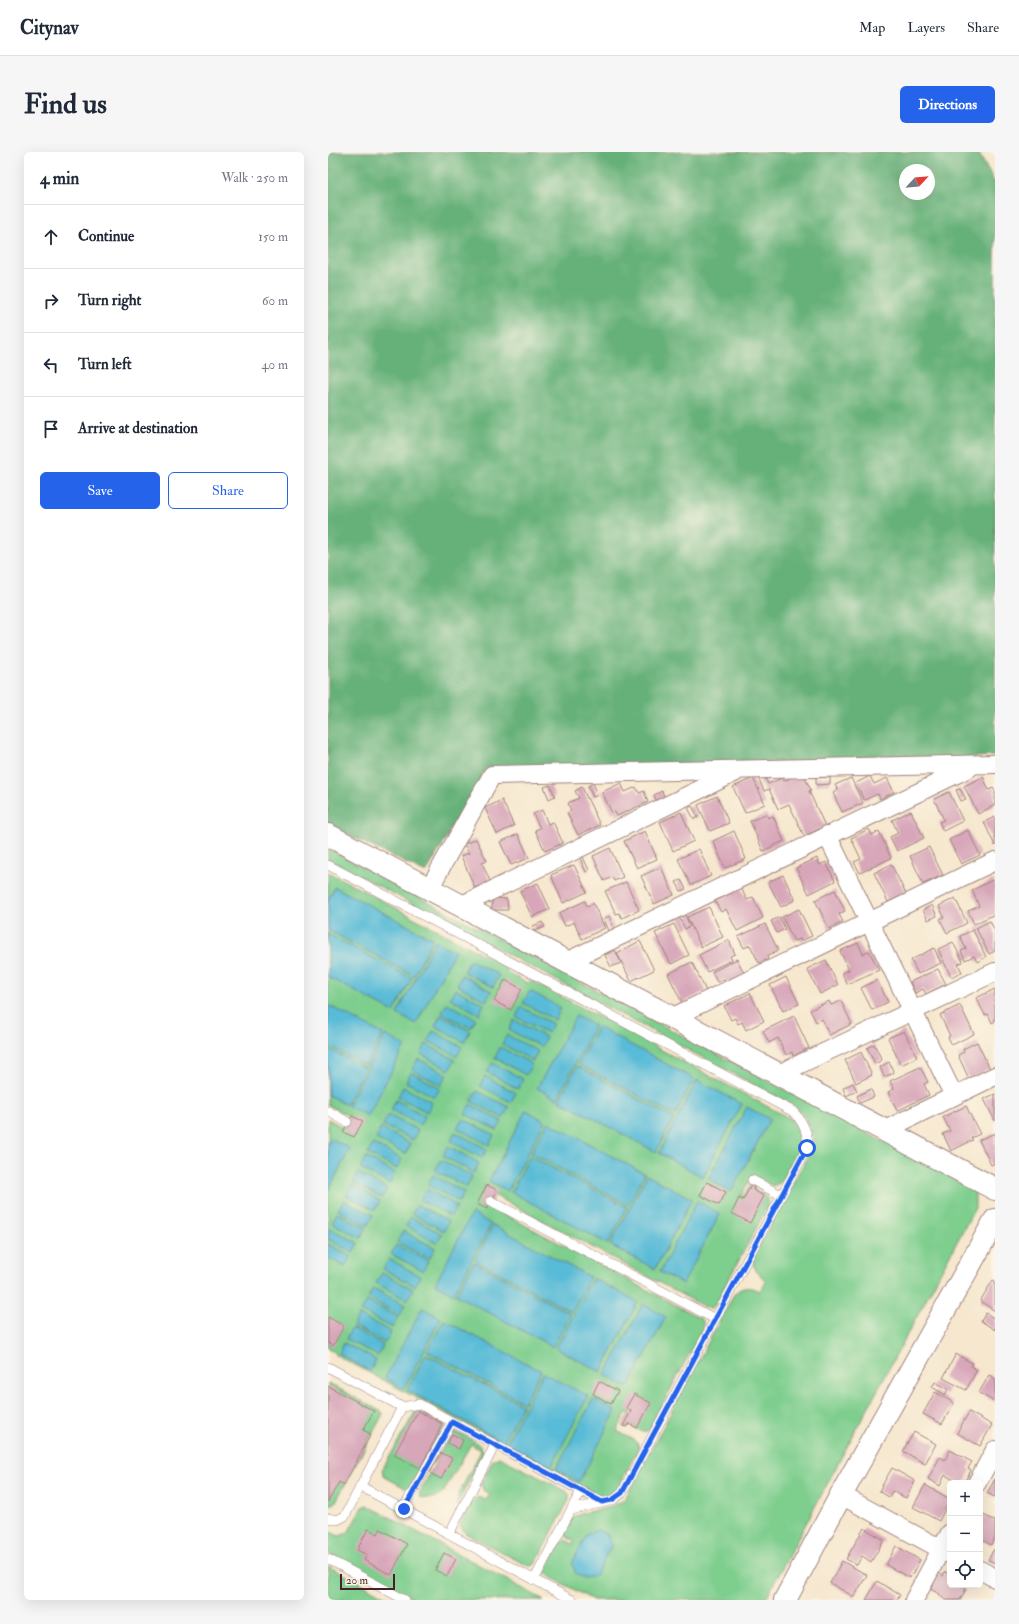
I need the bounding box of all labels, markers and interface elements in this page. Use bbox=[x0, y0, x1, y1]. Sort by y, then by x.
text: Citynav bbox=[20, 16, 79, 40]
text: Map bbox=[859, 19, 885, 36]
text: Layers bbox=[907, 19, 945, 36]
text: Share bbox=[967, 19, 999, 36]
button: Directions bbox=[900, 86, 995, 123]
text: Find us bbox=[24, 87, 107, 122]
north arrow bbox=[899, 164, 935, 200]
text: 4 min bbox=[40, 168, 79, 189]
text: Walk · 250 m bbox=[221, 170, 288, 186]
icon: ahead bbox=[40, 226, 62, 248]
text: Continue bbox=[78, 227, 134, 246]
text: 150 m bbox=[258, 229, 288, 245]
icon: right bbox=[40, 290, 62, 312]
text: Turn right bbox=[78, 291, 141, 310]
text: 60 m bbox=[262, 293, 288, 309]
icon: left bbox=[40, 354, 62, 376]
text: Turn left bbox=[78, 355, 132, 374]
text: 40 m bbox=[262, 357, 288, 373]
icon: arrive bbox=[40, 418, 62, 440]
text: Arrive at destination bbox=[78, 419, 198, 438]
button: Save bbox=[40, 472, 160, 509]
button: Share bbox=[168, 472, 288, 509]
route start bbox=[798, 1139, 816, 1157]
map controls bbox=[947, 1480, 983, 1588]
button: + bbox=[947, 1480, 983, 1516]
route end bbox=[395, 1500, 413, 1518]
button: − bbox=[947, 1516, 983, 1552]
button: locate bbox=[947, 1552, 983, 1588]
scale bar bbox=[340, 1572, 395, 1591]
text: 20 m bbox=[346, 1574, 368, 1587]

